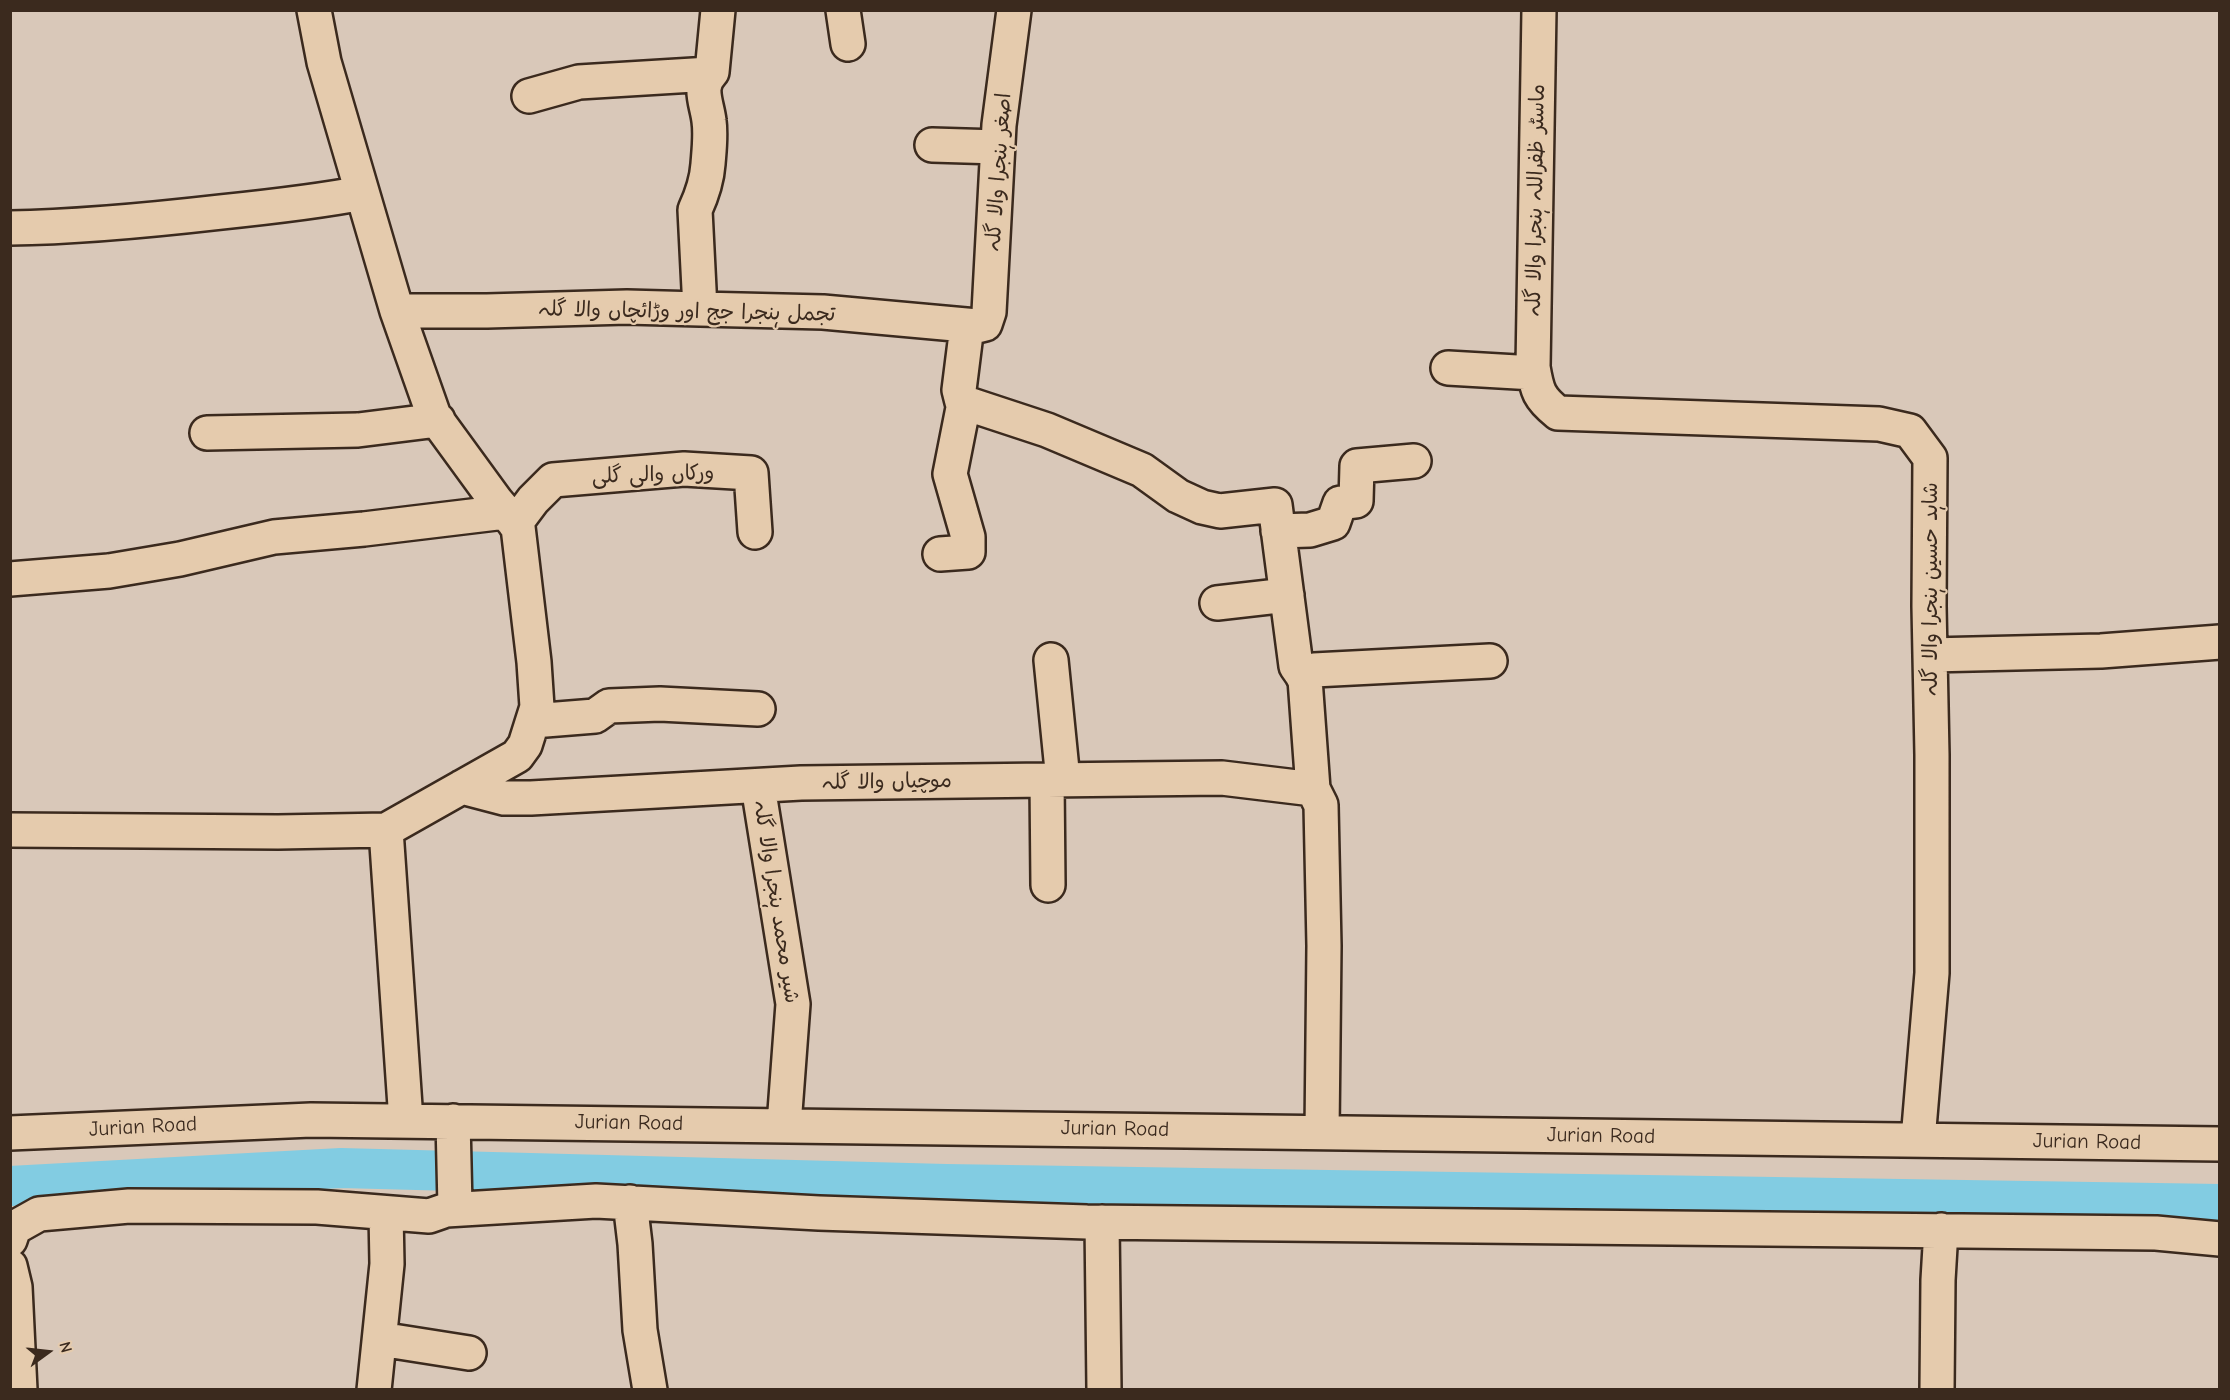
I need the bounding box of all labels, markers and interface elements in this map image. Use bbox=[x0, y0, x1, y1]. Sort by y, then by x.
street label: ماسٹر ظفراللہ ہنجرا والا گلہ bbox=[1521, 84, 1551, 316]
street label: اصغر ہنجرا والا گلہ bbox=[981, 92, 1017, 252]
street label: تجمل ہنجرا جج اور وڑائچاں والا گلہ bbox=[538, 297, 836, 327]
street label: ورکاں والی گلی bbox=[591, 460, 715, 490]
street label: شاہد حسین ہنجرا والا گلہ bbox=[1918, 482, 1944, 696]
street label: موچیاں والا گلہ bbox=[822, 768, 952, 796]
street label: شیر محمد ہنجرا والا گلہ bbox=[748, 799, 804, 1005]
street label: Jurian Road bbox=[575, 1109, 683, 1137]
street label: Jurian Road bbox=[88, 1112, 198, 1142]
street label: Jurian Road bbox=[1061, 1115, 1169, 1143]
street label: Jurian Road bbox=[1547, 1122, 1655, 1150]
street label: Jurian Road bbox=[2033, 1128, 2141, 1156]
north arrow bbox=[18, 1322, 78, 1382]
text: N bbox=[55, 1340, 75, 1355]

